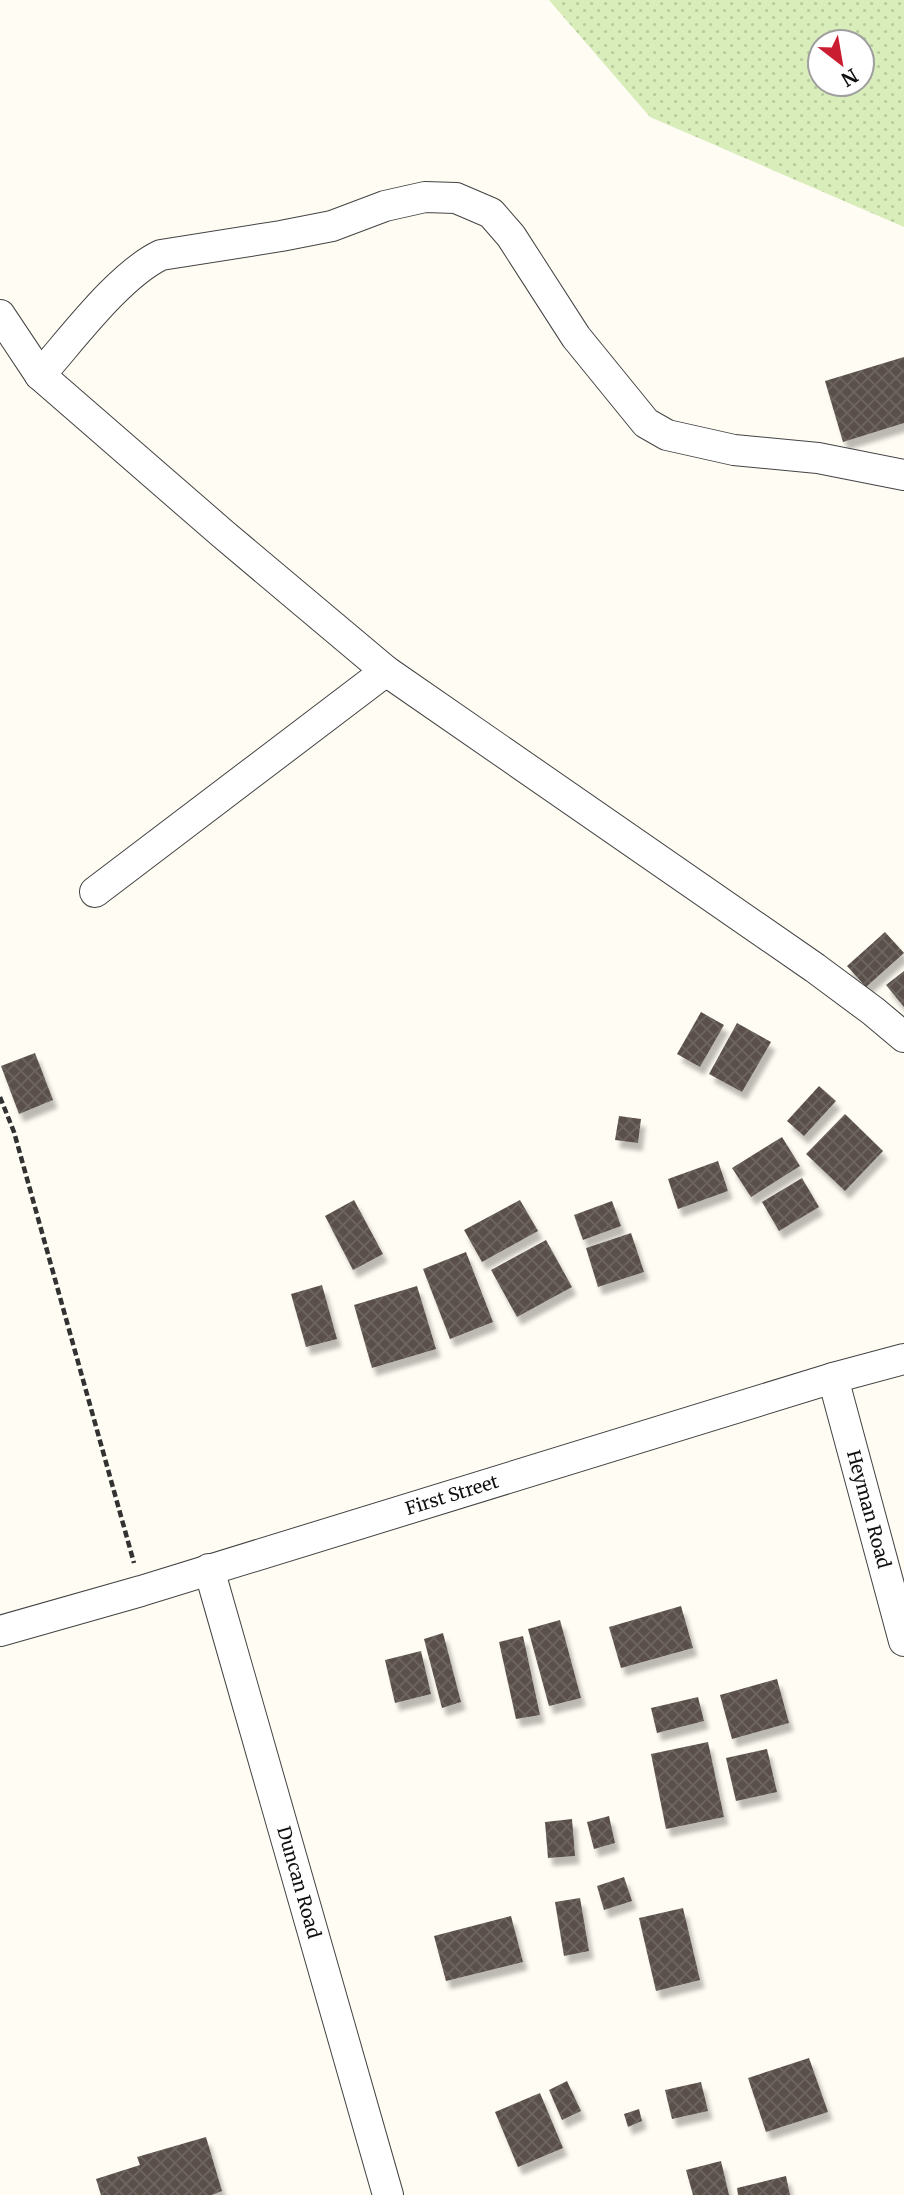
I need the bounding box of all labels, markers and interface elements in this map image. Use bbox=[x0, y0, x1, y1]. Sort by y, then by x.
north arrow bbox=[806, 28, 876, 98]
text: N bbox=[837, 63, 862, 92]
street label: Heyman Road bbox=[842, 1447, 896, 1571]
street label: First Street bbox=[403, 1470, 501, 1520]
street label: Duncan Road bbox=[272, 1824, 326, 1941]

